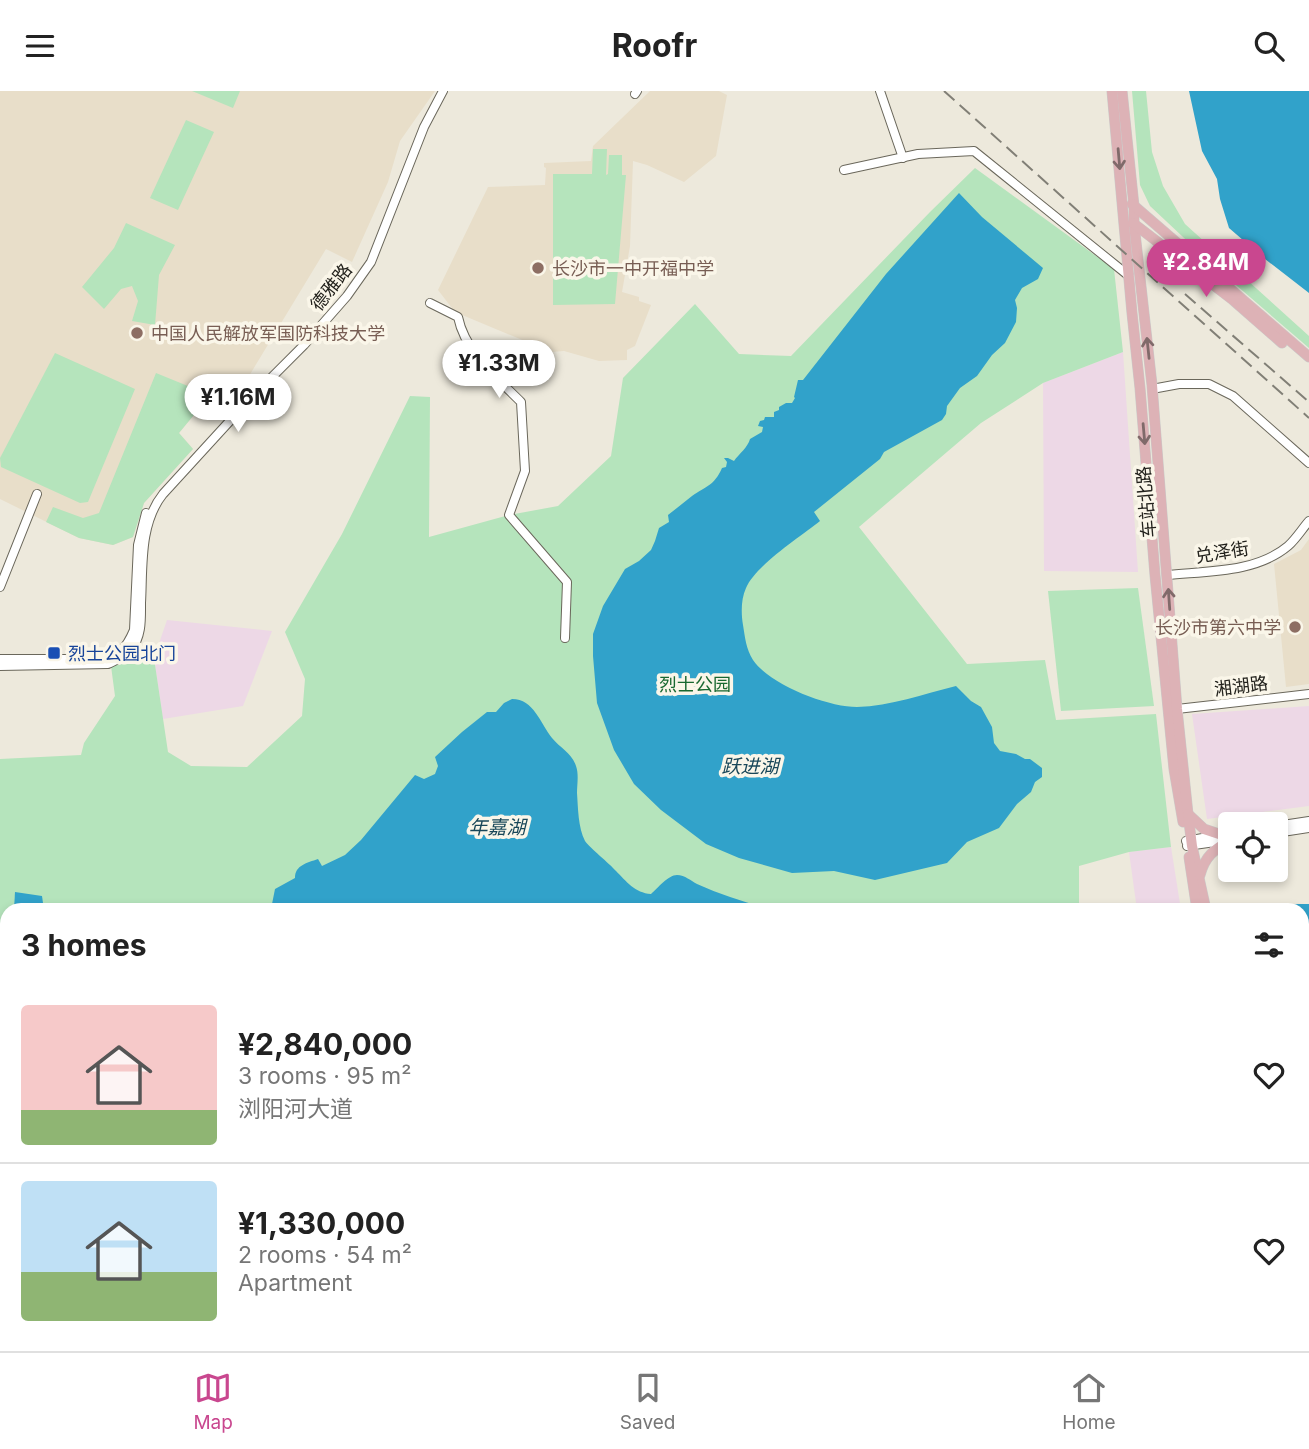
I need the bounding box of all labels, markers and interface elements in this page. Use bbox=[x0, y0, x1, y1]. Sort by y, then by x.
text: Roofr bbox=[612, 26, 697, 65]
icon: menu bbox=[21, 27, 59, 65]
icon: search bbox=[1250, 27, 1288, 65]
one-way arrow bbox=[1113, 147, 1126, 170]
pin: ¥2.84M bbox=[1149, 239, 1263, 299]
text: ¥2.84M bbox=[1163, 248, 1249, 276]
place label: 长沙市一中开福中学 bbox=[552, 258, 714, 279]
street label: 德雅路 bbox=[306, 259, 356, 315]
marker: 长沙市一中开福中学 bbox=[530, 260, 546, 276]
place label: 中国人民解放军国防科技大学 bbox=[151, 323, 385, 344]
marker: 中国人民解放军国防科技大学 bbox=[129, 325, 145, 341]
one-way arrow bbox=[1141, 337, 1154, 360]
pin: ¥1.33M bbox=[442, 341, 556, 400]
text: ¥1.33M bbox=[458, 349, 540, 377]
pin: ¥1.16M bbox=[181, 375, 295, 434]
text: ¥1.16M bbox=[201, 383, 275, 411]
one-way arrow bbox=[1138, 423, 1151, 445]
street label: 车站北路 bbox=[1132, 465, 1160, 539]
street label: 兑泽街 bbox=[1194, 537, 1250, 567]
one-way arrow bbox=[1162, 588, 1175, 611]
place label: 长沙市第六中学 bbox=[1155, 617, 1281, 638]
marker: 长沙市第六中学 bbox=[1287, 619, 1303, 635]
place label: 烈士公园北门 bbox=[68, 643, 176, 664]
marker: 烈士公园北门 bbox=[46, 645, 62, 661]
street label: 湘湖路 bbox=[1213, 672, 1269, 700]
park label: 烈士公园 bbox=[659, 674, 731, 695]
water label: 跃进湖 bbox=[721, 755, 781, 778]
map controls bbox=[1218, 812, 1288, 882]
button: locate bbox=[1218, 812, 1288, 882]
water label: 年嘉湖 bbox=[468, 816, 528, 839]
icon: filters bbox=[1250, 926, 1288, 964]
text: 3 homes bbox=[21, 927, 147, 963]
text: ¥2,840,000 bbox=[238, 1026, 412, 1062]
icon: home bbox=[77, 1033, 161, 1117]
icon: heart bbox=[1250, 1056, 1288, 1094]
text: 3 rooms · 95 m² bbox=[238, 1062, 411, 1090]
text: 浏阳河大道 bbox=[238, 1095, 353, 1123]
text: ¥1,330,000 bbox=[238, 1205, 405, 1241]
icon: home bbox=[77, 1209, 161, 1293]
icon: heart bbox=[1250, 1232, 1288, 1270]
text: 2 rooms · 54 m² bbox=[238, 1241, 412, 1269]
text: Apartment bbox=[238, 1269, 352, 1297]
tab: Map bbox=[193, 1369, 233, 1434]
tab: Saved bbox=[620, 1369, 675, 1434]
tab: Home bbox=[1062, 1369, 1116, 1434]

